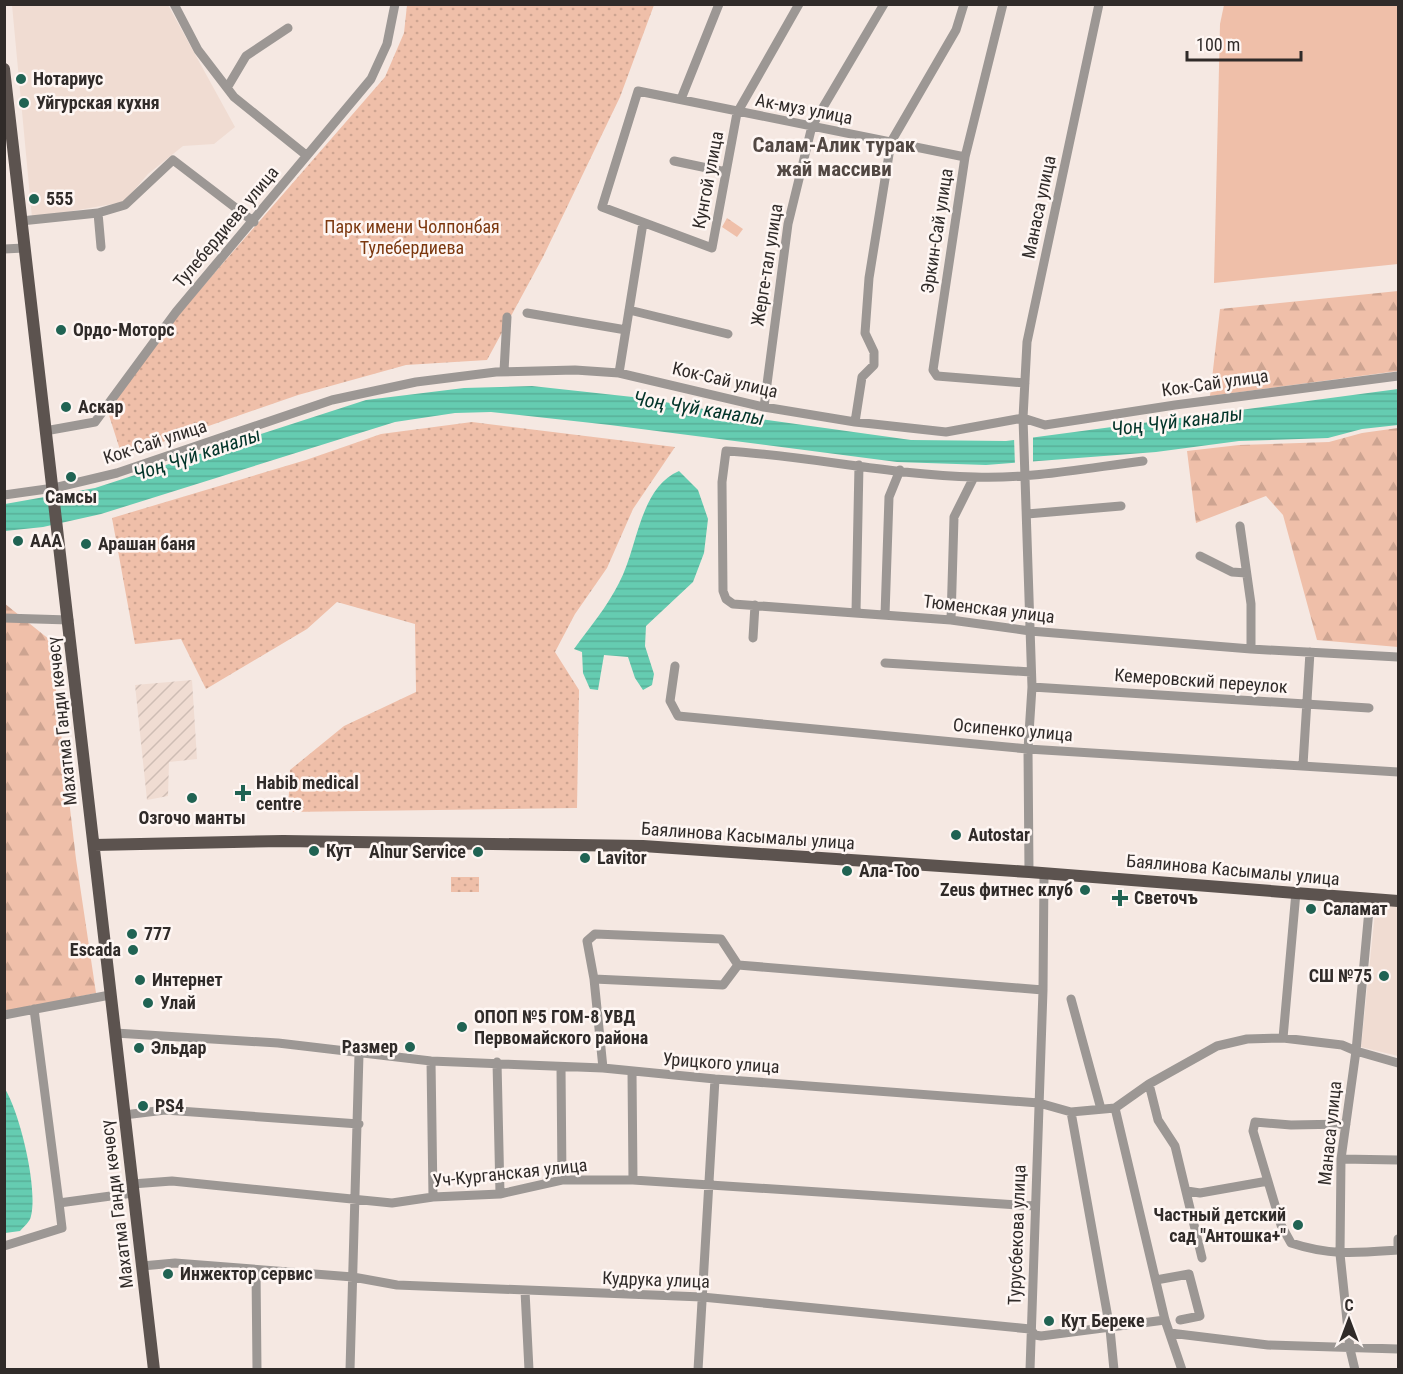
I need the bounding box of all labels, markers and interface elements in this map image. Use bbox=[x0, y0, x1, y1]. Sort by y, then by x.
scale bar bbox=[1187, 24, 1301, 62]
text: 100 m bbox=[1196, 34, 1240, 55]
place label: Нотариус bbox=[33, 68, 103, 89]
marker: Нотариус bbox=[14, 72, 28, 86]
street label: Ак-муз улица bbox=[754, 89, 854, 128]
place label: Уйгурская кухня bbox=[36, 92, 160, 113]
marker: Уйгурская кухня bbox=[17, 96, 31, 110]
street label: Кунгой улица bbox=[688, 129, 727, 230]
district label: Салам-Алик турак жай массиви bbox=[753, 133, 916, 181]
street label: Манаса улица bbox=[1017, 154, 1060, 260]
street label: Тулебердиева улица bbox=[169, 162, 283, 292]
street label: Эркин-Сай улица bbox=[916, 167, 957, 295]
place label: 555 bbox=[46, 188, 73, 209]
marker: 555 bbox=[27, 192, 41, 206]
street label: Жерге-тал улица bbox=[746, 202, 787, 328]
park label: Парк имени Чолпонбая Тулебердиева bbox=[324, 216, 500, 258]
place label: Ордо-Моторс bbox=[73, 319, 175, 340]
marker: Ордо-Моторс bbox=[54, 323, 68, 337]
street label: Кок-Сай улица bbox=[670, 357, 780, 402]
street label: Кок-Сай улица bbox=[1160, 365, 1270, 400]
water label: Чоң Чүй каналы bbox=[632, 386, 766, 430]
place label: Аскар bbox=[78, 396, 124, 417]
marker: Аскар bbox=[59, 400, 73, 414]
water label: Чоң Чүй каналы bbox=[1110, 401, 1244, 441]
street label: Кок-Сай улица bbox=[100, 415, 209, 468]
water label: Чоң Чүй каналы bbox=[130, 422, 264, 486]
marker: Самсы bbox=[64, 470, 78, 484]
place label: Самсы bbox=[45, 486, 97, 507]
place label: ААА bbox=[30, 530, 62, 551]
place label: Арашан баня bbox=[98, 533, 196, 554]
marker: ААА bbox=[11, 534, 25, 548]
marker: Арашан баня bbox=[79, 537, 93, 551]
street label: Тюменская улица bbox=[922, 590, 1056, 627]
street label: Махатма Ганди көчөсү bbox=[42, 636, 81, 807]
street label: Кемеровский переулок bbox=[1114, 664, 1289, 697]
street label: Осипенко улица bbox=[952, 714, 1074, 745]
place label: Habib medical centre bbox=[256, 772, 359, 814]
marker: Habib medical centre bbox=[234, 784, 252, 802]
marker: Озгочо манты bbox=[185, 791, 199, 805]
place label: Озгочо манты bbox=[138, 807, 246, 828]
street label: Баялинова Касымалы улица bbox=[640, 818, 856, 853]
place label: Autostar bbox=[968, 824, 1030, 845]
marker: Autostar bbox=[949, 828, 963, 842]
place label: Кут bbox=[326, 840, 352, 861]
place label: Alnur Service bbox=[369, 841, 466, 862]
marker: Кут bbox=[307, 844, 321, 858]
marker: Alnur Service bbox=[471, 845, 485, 859]
place label: Lavitor bbox=[597, 847, 647, 868]
street label: Баялинова Касымалы улица bbox=[1125, 850, 1341, 889]
marker: Lavitor bbox=[578, 851, 592, 865]
place label: Ала-Тоо bbox=[859, 860, 920, 881]
marker: Ала-Тоо bbox=[840, 864, 854, 878]
place label: Zeus фитнес клуб bbox=[940, 879, 1073, 900]
marker: Zeus фитнес клуб bbox=[1078, 883, 1092, 897]
place label: Светочъ bbox=[1134, 887, 1198, 908]
marker: Светочъ bbox=[1111, 889, 1129, 907]
place label: Саламат bbox=[1323, 898, 1388, 919]
marker: Саламат bbox=[1304, 902, 1318, 916]
place label: 777 bbox=[144, 923, 171, 944]
marker: 777 bbox=[125, 927, 139, 941]
place label: Escada bbox=[70, 939, 121, 960]
marker: Escada bbox=[126, 943, 140, 957]
place label: СШ №75 bbox=[1309, 965, 1372, 986]
place label: Интернет bbox=[152, 969, 223, 990]
marker: СШ №75 bbox=[1377, 969, 1391, 983]
marker: Интернет bbox=[133, 973, 147, 987]
place label: Улай bbox=[160, 992, 196, 1013]
marker: Улай bbox=[141, 996, 155, 1010]
place label: ОПОП №5 ГОМ-8 УВД Первомайского района bbox=[474, 1006, 648, 1048]
marker: ОПОП №5 ГОМ-8 УВД Первомайского района bbox=[455, 1020, 469, 1034]
place label: Размер bbox=[342, 1036, 398, 1057]
place label: Эльдар bbox=[151, 1037, 207, 1058]
marker: Размер bbox=[403, 1040, 417, 1054]
marker: Эльдар bbox=[132, 1041, 146, 1055]
street label: Урицкого улица bbox=[662, 1048, 780, 1077]
street label: Манаса улица bbox=[1314, 1080, 1345, 1186]
place label: PS4 bbox=[155, 1095, 184, 1116]
marker: PS4 bbox=[136, 1099, 150, 1113]
street label: Махатма Ганди көчөсү bbox=[96, 1119, 137, 1290]
street label: Уч-Курганская улица bbox=[432, 1154, 588, 1191]
street label: Турусбекова улица bbox=[1004, 1164, 1029, 1306]
place label: Частный детский сад "Антошка+" bbox=[1153, 1204, 1286, 1246]
marker: Частный детский сад "Антошка+" bbox=[1291, 1218, 1305, 1232]
place label: Инжектор сервис bbox=[180, 1263, 313, 1284]
marker: Инжектор сервис bbox=[161, 1267, 175, 1281]
street label: Кудрука улица bbox=[602, 1267, 710, 1292]
north arrow bbox=[1319, 1290, 1379, 1350]
text: С bbox=[1344, 1296, 1354, 1315]
place label: Кут Береке bbox=[1061, 1310, 1145, 1331]
marker: Кут Береке bbox=[1042, 1314, 1056, 1328]

